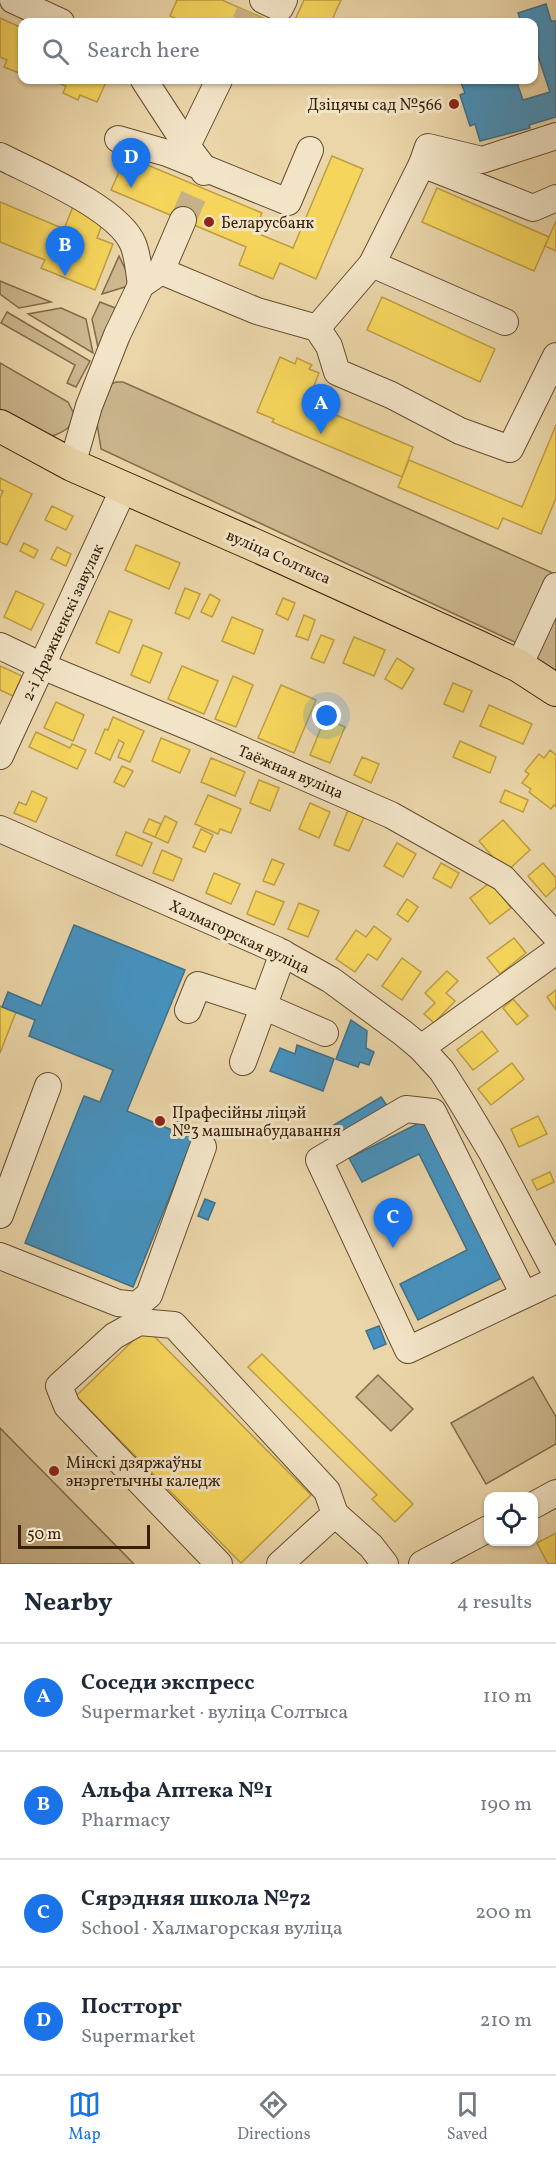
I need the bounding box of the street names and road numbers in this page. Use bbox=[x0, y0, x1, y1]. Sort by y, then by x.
street label: вуліца Солтыса bbox=[222, 525, 334, 591]
street label: 2-і Дражненскі завулак bbox=[18, 540, 110, 705]
street label: Таёжная вуліца bbox=[234, 741, 347, 805]
street label: Халмагорская вуліца bbox=[165, 895, 313, 980]

